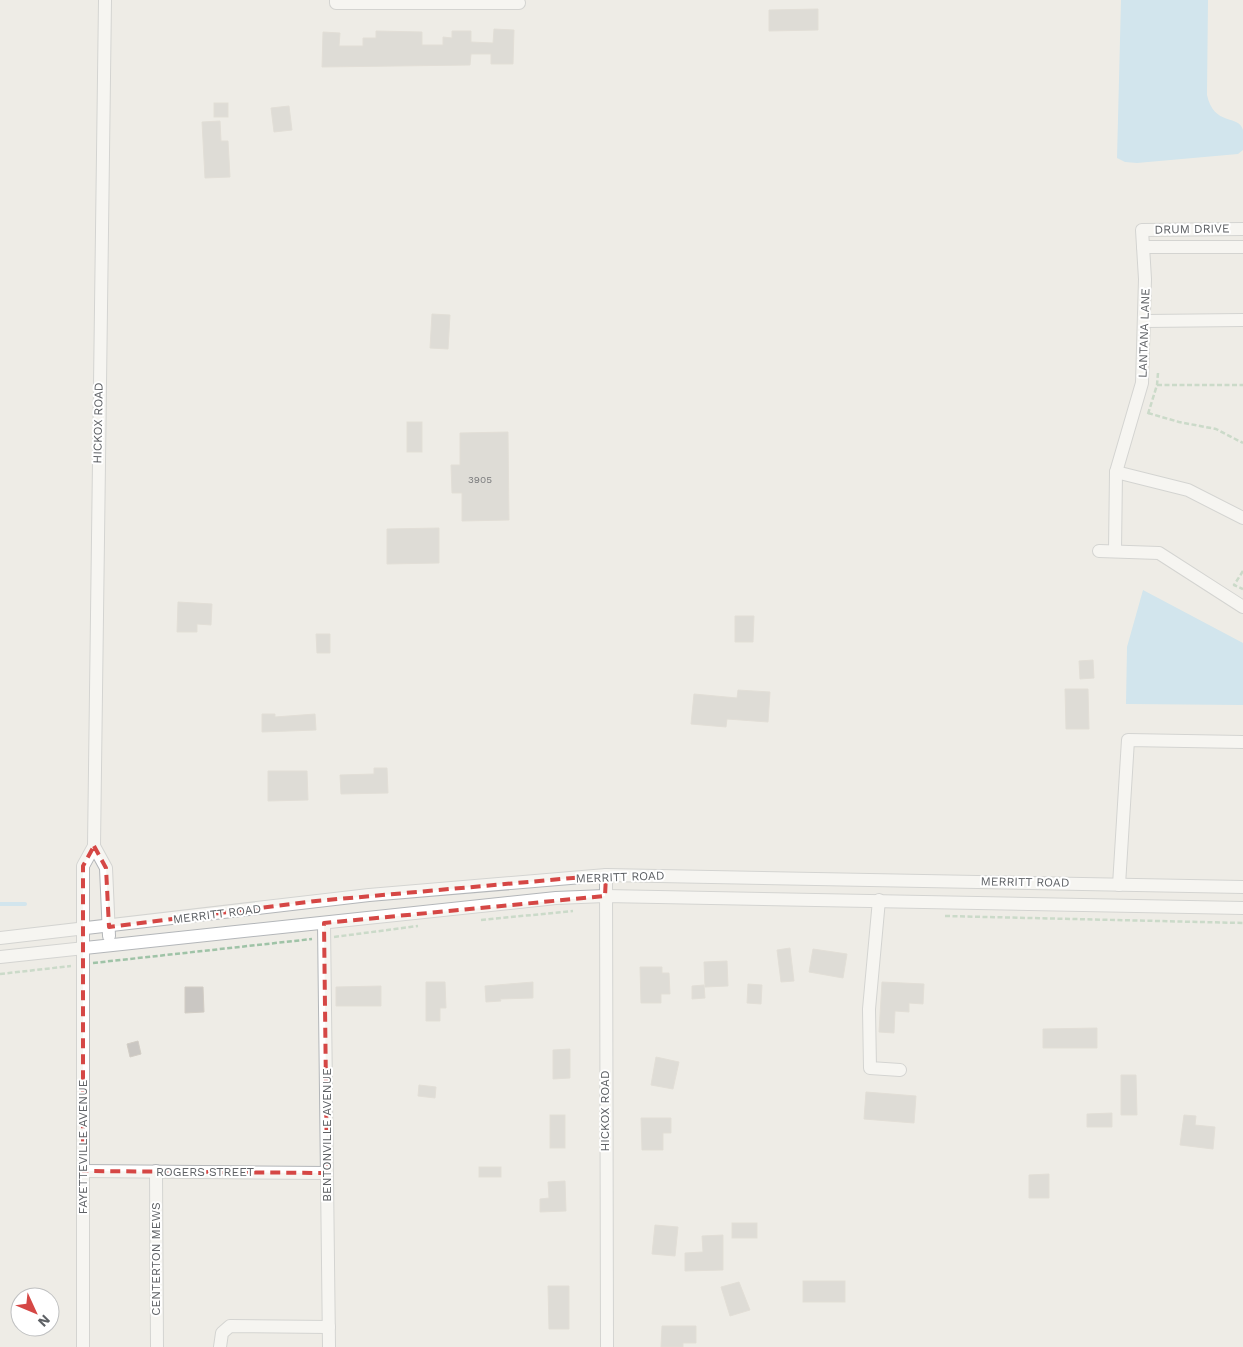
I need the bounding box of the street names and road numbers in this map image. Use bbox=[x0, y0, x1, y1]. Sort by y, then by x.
street label: DRUM DRIVE bbox=[1154, 221, 1230, 237]
street label: LANTANA LANE bbox=[1135, 287, 1153, 378]
street label: HICKOX ROAD bbox=[90, 382, 106, 464]
street label: MERRITT ROAD bbox=[575, 868, 665, 886]
street label: MERRITT ROAD bbox=[980, 874, 1070, 890]
street label: MERRITT ROAD bbox=[172, 902, 262, 926]
street label: BENTONVILLE AVENUE bbox=[320, 1068, 334, 1202]
street label: HICKOX ROAD bbox=[598, 1070, 612, 1152]
street label: FAYETTEVILLE AVENUE bbox=[76, 1079, 90, 1214]
street label: ROGERS STREET bbox=[156, 1165, 254, 1179]
street label: CENTERTON MEWS bbox=[149, 1202, 163, 1316]

